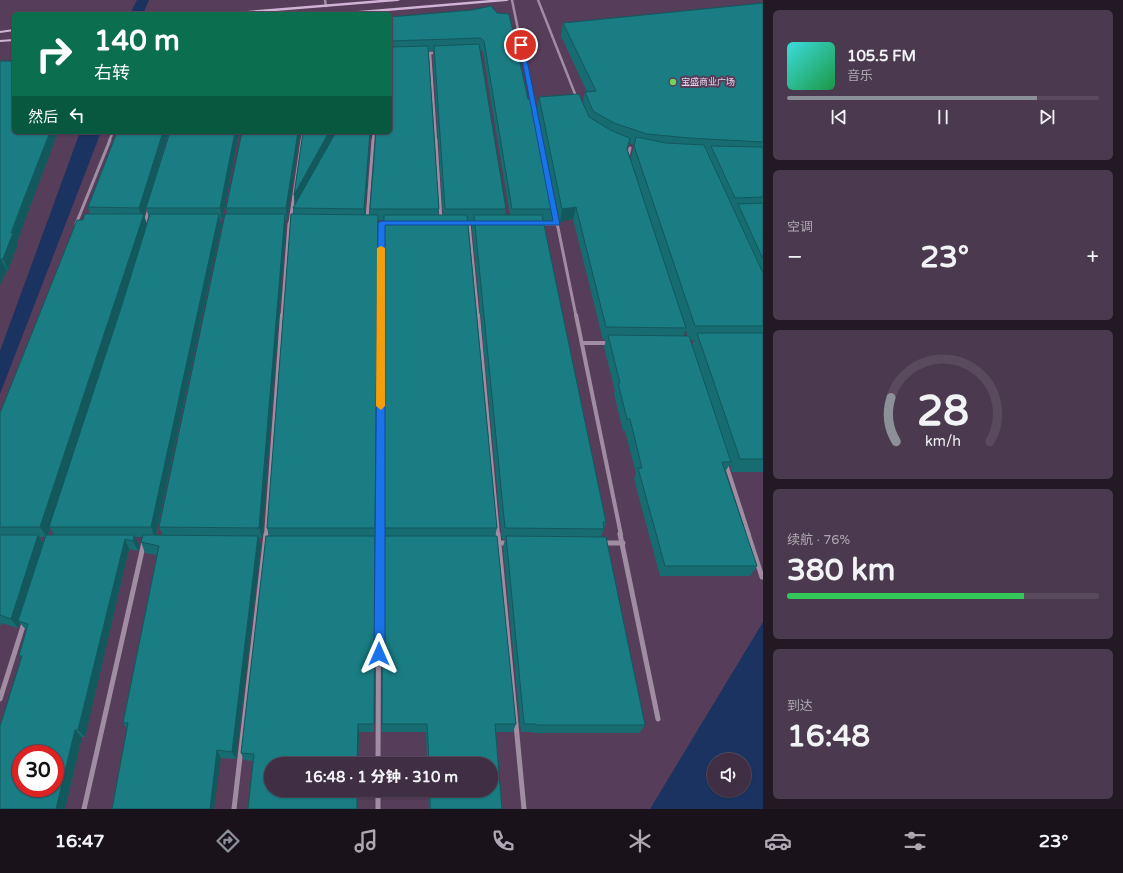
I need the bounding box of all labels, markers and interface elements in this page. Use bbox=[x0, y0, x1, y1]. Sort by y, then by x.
text: 140 m bbox=[94, 24, 180, 58]
icon: right bbox=[28, 28, 80, 80]
pin bbox=[504, 28, 538, 62]
icon: arrive bbox=[510, 34, 532, 56]
text: 105.5 FM bbox=[847, 47, 916, 65]
text: 右转 bbox=[94, 62, 130, 84]
text: 音乐 bbox=[847, 68, 873, 84]
place label: 宝盛商业广场 bbox=[681, 76, 735, 88]
marker: 宝盛商业广场 bbox=[668, 77, 678, 87]
icon: left bbox=[66, 104, 88, 126]
icon: previous bbox=[828, 106, 850, 128]
icon: pause bbox=[932, 106, 954, 128]
icon: next bbox=[1036, 106, 1058, 128]
text: 然后 bbox=[28, 108, 58, 126]
text: 空调 bbox=[787, 219, 813, 235]
text: 23° bbox=[920, 239, 969, 276]
text: − bbox=[787, 244, 803, 270]
text: + bbox=[1087, 244, 1099, 270]
text: 28 bbox=[917, 387, 969, 437]
text: km/h bbox=[925, 433, 961, 450]
text: 续航 · 76% bbox=[787, 532, 850, 548]
text: 380 km bbox=[787, 552, 895, 589]
position arrow bbox=[358, 633, 400, 675]
text: 到达 bbox=[787, 698, 813, 714]
text: 16:48 bbox=[787, 718, 870, 755]
speed limit sign: 30 bbox=[12, 745, 64, 797]
map controls bbox=[707, 753, 751, 797]
button: sound bbox=[707, 753, 751, 797]
text: 16:48 · 1 分钟 · 310 m bbox=[304, 768, 458, 786]
icon: directions bbox=[214, 827, 242, 855]
icon: music bbox=[352, 827, 380, 855]
icon: phone bbox=[489, 827, 517, 855]
icon: climate bbox=[626, 827, 654, 855]
icon: car bbox=[764, 827, 792, 855]
icon: filters bbox=[901, 827, 929, 855]
text: 16:47 bbox=[55, 830, 105, 852]
text: 23° bbox=[1039, 830, 1068, 852]

